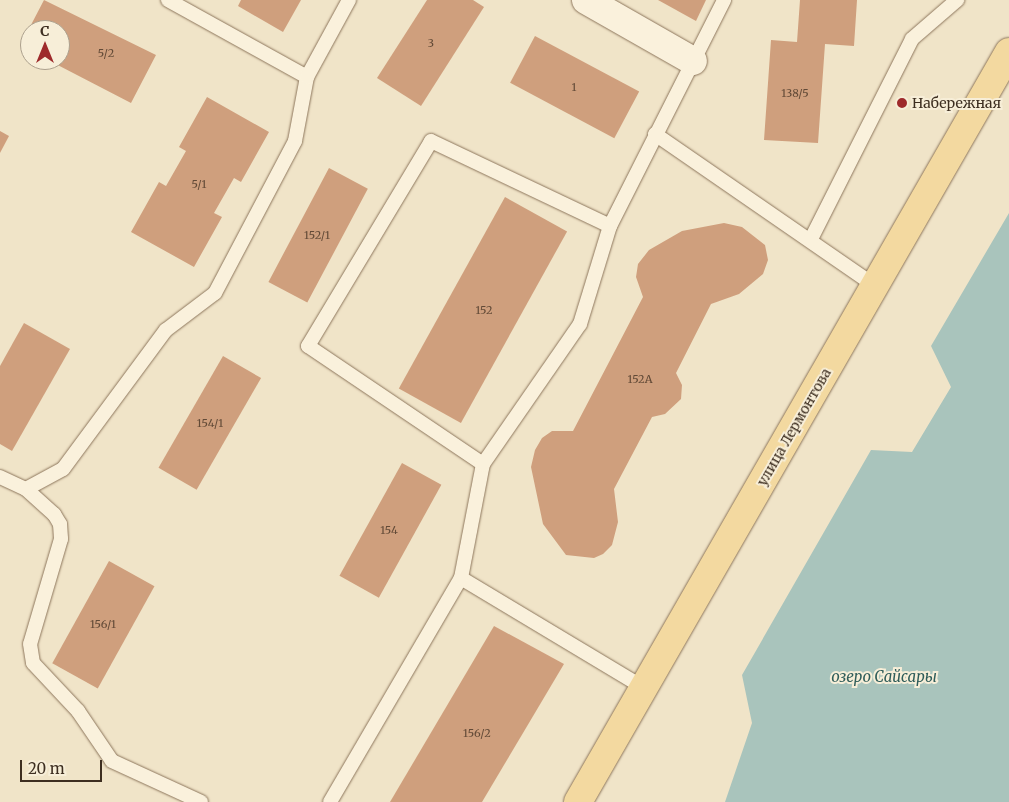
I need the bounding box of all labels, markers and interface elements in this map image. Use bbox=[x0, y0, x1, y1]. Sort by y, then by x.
north arrow bbox=[20, 20, 70, 70]
text: С bbox=[40, 22, 50, 40]
house number: 3 bbox=[428, 36, 434, 50]
house number: 5/2 bbox=[98, 46, 114, 60]
house number: 1 bbox=[572, 80, 576, 94]
house number: 138/5 bbox=[781, 86, 809, 100]
place label: Набережная bbox=[912, 95, 1001, 111]
marker: Набережная bbox=[896, 97, 908, 109]
house number: 5/1 bbox=[192, 177, 206, 191]
house number: 152/1 bbox=[304, 228, 330, 242]
house number: 152 bbox=[475, 303, 493, 317]
street label: улица Лермонтова bbox=[753, 365, 835, 489]
house number: 152А bbox=[628, 372, 652, 386]
house number: 154/1 bbox=[197, 416, 223, 430]
house number: 154 bbox=[380, 523, 398, 537]
house number: 156/1 bbox=[90, 617, 116, 631]
water label: озеро Сайсары bbox=[831, 668, 937, 686]
house number: 156/2 bbox=[463, 726, 491, 740]
scale bar bbox=[22, 750, 105, 782]
text: 20 m bbox=[28, 759, 65, 778]

